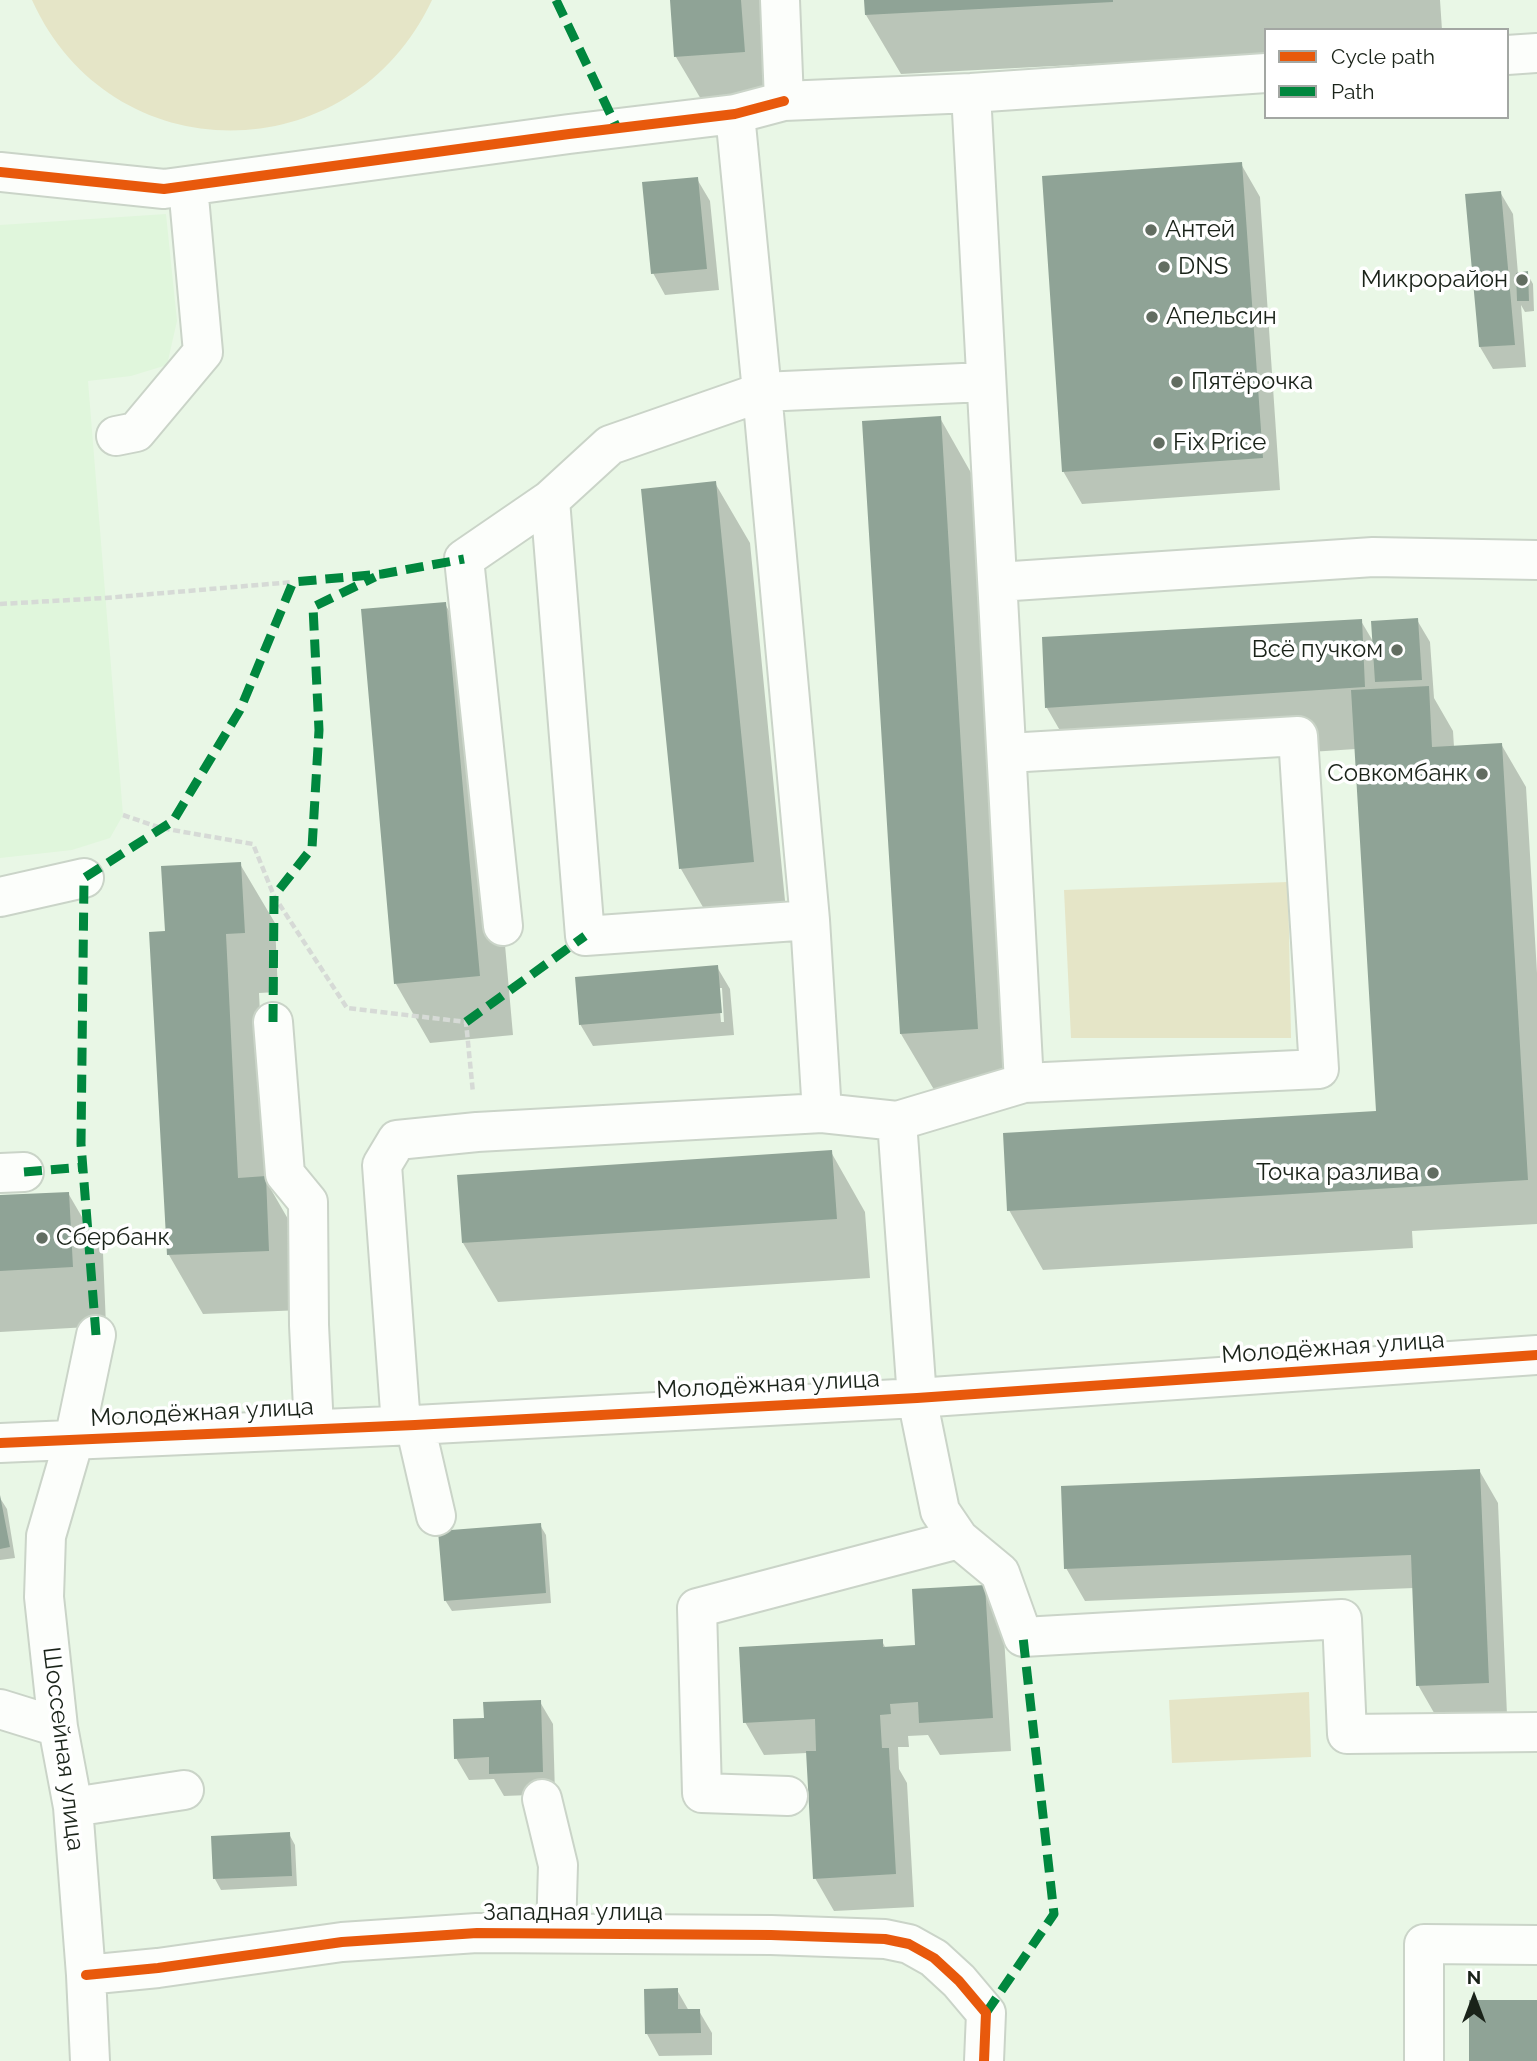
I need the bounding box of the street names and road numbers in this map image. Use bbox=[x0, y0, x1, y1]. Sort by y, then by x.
street label: Молодёжная улица bbox=[1221, 1326, 1445, 1370]
street label: Молодёжная улица bbox=[656, 1365, 880, 1405]
street label: Молодёжная улица bbox=[90, 1393, 314, 1433]
street label: Шоссейная улица bbox=[36, 1645, 90, 1853]
street label: Западная улица bbox=[483, 1899, 663, 1927]

